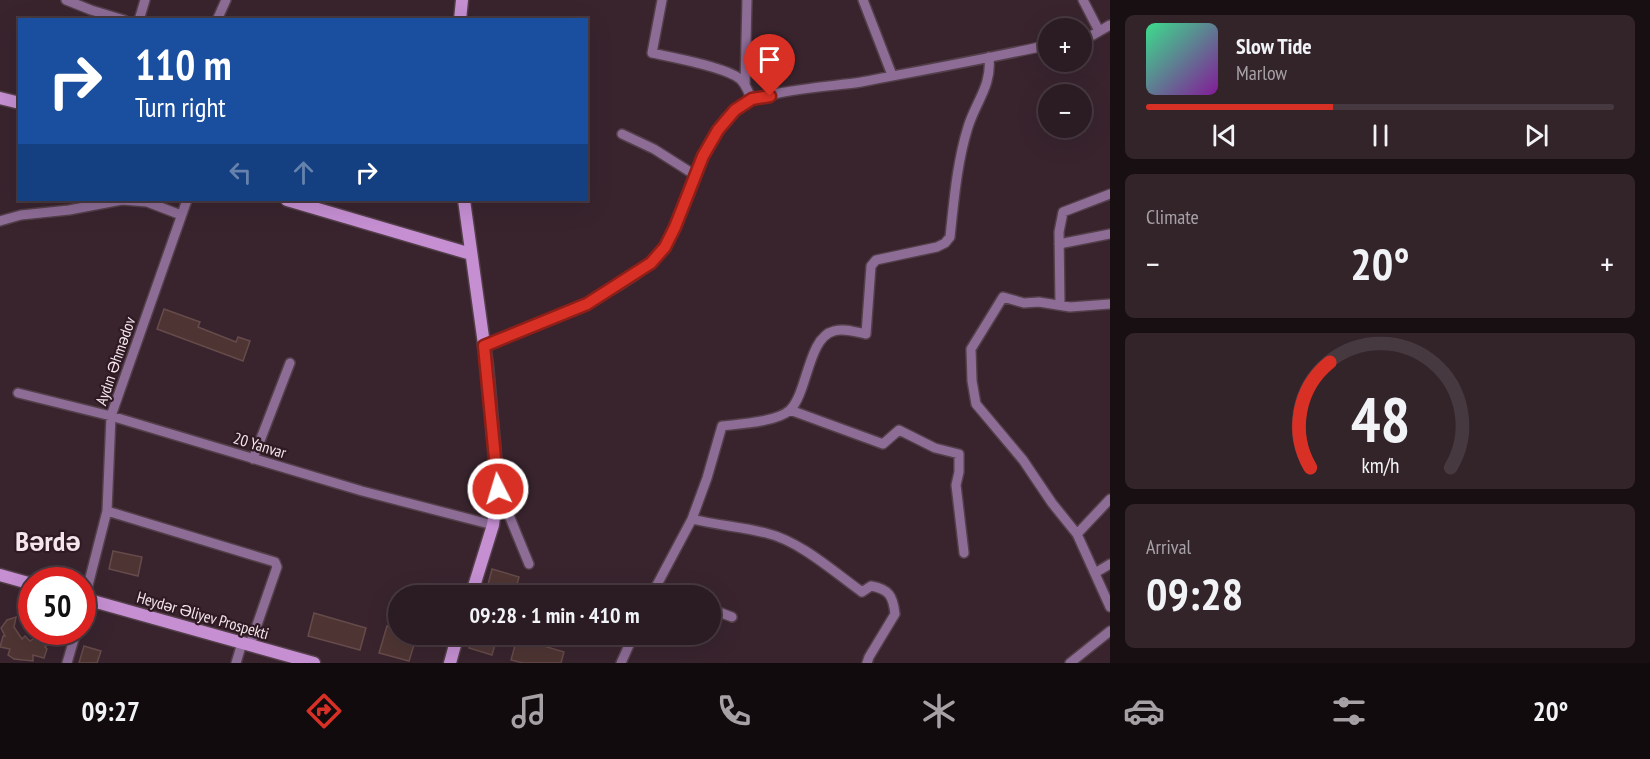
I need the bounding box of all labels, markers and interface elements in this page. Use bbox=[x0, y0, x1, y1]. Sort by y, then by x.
map controls bbox=[1038, 18, 1092, 138]
button: + bbox=[1038, 18, 1092, 72]
text: Slow Tide bbox=[1236, 32, 1312, 60]
pin bbox=[744, 34, 795, 96]
text: 110 m bbox=[135, 37, 232, 92]
icon: right bbox=[36, 42, 114, 120]
icon: arrive bbox=[753, 43, 786, 76]
text: Marlow bbox=[1236, 60, 1287, 86]
button: − bbox=[1038, 84, 1092, 138]
text: Turn right bbox=[135, 90, 226, 124]
icon: previous bbox=[1208, 119, 1241, 152]
icon: pause bbox=[1364, 119, 1397, 152]
icon: next bbox=[1520, 119, 1553, 152]
icon: left bbox=[224, 156, 257, 189]
icon: ahead bbox=[287, 156, 320, 189]
icon: right bbox=[350, 156, 383, 189]
text: Climate bbox=[1146, 204, 1199, 230]
text: 20° bbox=[1350, 234, 1410, 292]
text: − bbox=[1146, 242, 1160, 285]
text: + bbox=[1600, 242, 1614, 285]
street label: Aydın Əhmədov bbox=[91, 313, 140, 408]
text: 48 bbox=[1350, 378, 1410, 459]
street label: 20 Yanvar bbox=[231, 428, 289, 463]
text: km/h bbox=[1361, 451, 1399, 479]
position arrow bbox=[466, 457, 530, 521]
district label: Bərdə bbox=[15, 522, 81, 559]
text: Arrival bbox=[1146, 534, 1191, 560]
text: 09:28 bbox=[1146, 564, 1243, 622]
speed limit sign: 50 bbox=[18, 567, 96, 645]
street label: Heydər Əliyev Prospekti bbox=[135, 587, 271, 643]
text: 09:28 · 1 min · 410 m bbox=[469, 601, 640, 629]
icon: directions bbox=[303, 690, 345, 732]
icon: music bbox=[508, 690, 550, 732]
icon: phone bbox=[713, 690, 755, 732]
icon: climate bbox=[918, 690, 960, 732]
icon: car bbox=[1123, 690, 1165, 732]
icon: filters bbox=[1328, 690, 1370, 732]
text: 09:27 bbox=[81, 694, 140, 728]
text: 20° bbox=[1533, 694, 1568, 728]

